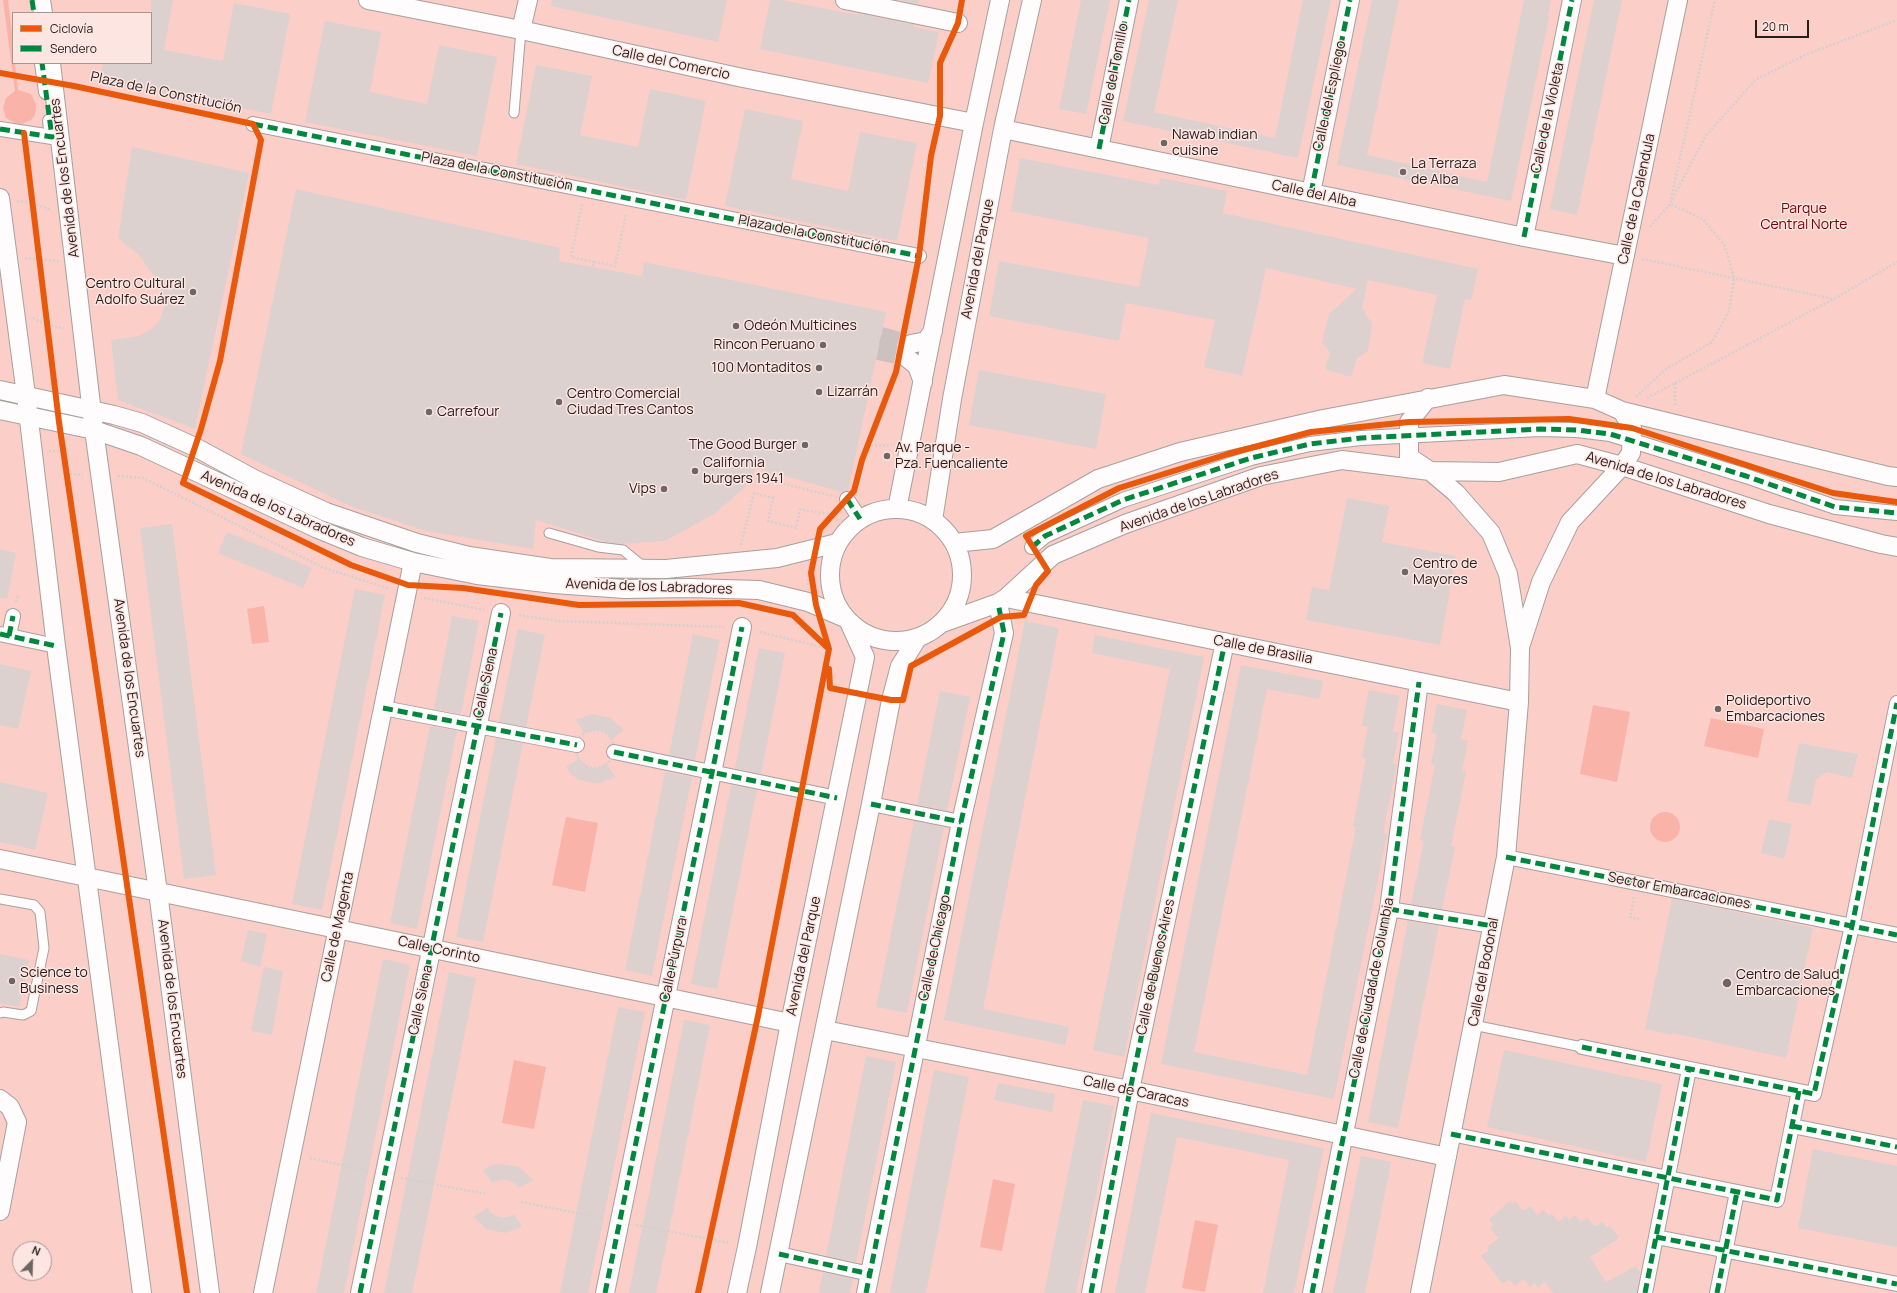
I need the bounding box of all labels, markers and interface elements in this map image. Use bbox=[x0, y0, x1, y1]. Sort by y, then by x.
legend bbox=[12, 12, 152, 64]
scale bar bbox=[1757, 12, 1811, 38]
text: 20 m bbox=[1762, 18, 1789, 35]
text: Ciclovía bbox=[50, 20, 93, 37]
street label: Calle del Tomillo bbox=[1096, 22, 1132, 126]
street label: Calle del Espliego bbox=[1310, 39, 1350, 153]
text: Sendero bbox=[50, 40, 97, 57]
street label: Calle del Comercio bbox=[610, 42, 732, 84]
street label: Calle de la Violeta bbox=[1528, 61, 1568, 175]
street label: Plaza de la Constitución bbox=[89, 69, 243, 117]
street label: Avenida de los Encuartes bbox=[47, 97, 83, 259]
place label: Nawab indian cuisine bbox=[1172, 127, 1257, 160]
street label: Calle de la Calendula bbox=[1615, 132, 1659, 266]
marker: Nawab indian cuisine bbox=[1159, 138, 1169, 148]
street label: Plaza de la Constitución bbox=[420, 149, 574, 195]
place label: La Terraza de Alba bbox=[1411, 156, 1476, 188]
marker: La Terraza de Alba bbox=[1398, 167, 1408, 177]
street label: Calle del Alba bbox=[1270, 177, 1358, 211]
street label: Avenida del Parque bbox=[958, 198, 998, 320]
park label: Parque Central Norte bbox=[1761, 201, 1847, 234]
street label: Plaza de la Constitución bbox=[737, 212, 891, 258]
place label: Centro Cultural Adolfo Suárez bbox=[86, 276, 185, 308]
marker: Centro Cultural Adolfo Suárez bbox=[188, 287, 198, 297]
place label: Odeón Multicines bbox=[744, 318, 857, 334]
marker: Odeón Multicines bbox=[731, 321, 741, 331]
place label: Rincon Peruano bbox=[713, 337, 815, 353]
marker: Rincon Peruano bbox=[818, 340, 828, 350]
place label: 100 Montaditos bbox=[711, 360, 811, 376]
marker: 100 Montaditos bbox=[814, 363, 824, 373]
place label: Lizarrán bbox=[827, 384, 878, 400]
place label: Centro Comercial Ciudad Tres Cantos bbox=[567, 386, 694, 418]
marker: Lizarrán bbox=[814, 387, 824, 397]
marker: Centro Comercial Ciudad Tres Cantos bbox=[554, 397, 564, 407]
place label: Carrefour bbox=[437, 404, 499, 420]
marker: Carrefour bbox=[424, 407, 434, 417]
place label: The Good Burger bbox=[689, 437, 797, 453]
marker: The Good Burger bbox=[800, 440, 810, 450]
place label: Av. Parque - Pza. Fuencaliente bbox=[895, 440, 1008, 472]
street label: Avenida de los Labradores bbox=[1584, 449, 1748, 513]
marker: Av. Parque - Pza. Fuencaliente bbox=[882, 451, 892, 461]
place label: California burgers 1941 bbox=[703, 455, 784, 488]
marker: California burgers 1941 bbox=[690, 466, 700, 476]
street label: Avenida de los Labradores bbox=[1117, 466, 1281, 536]
street label: Avenida de los Labradores bbox=[198, 467, 358, 551]
place label: Vips bbox=[629, 481, 656, 497]
marker: Vips bbox=[659, 484, 669, 494]
place label: Centro de Mayores bbox=[1413, 556, 1477, 588]
marker: Centro de Mayores bbox=[1400, 567, 1410, 577]
street label: Avenida de los Labradores bbox=[565, 576, 733, 598]
street label: Avenida de los Encuartes bbox=[110, 597, 148, 759]
street label: Calle de Brasilia bbox=[1212, 632, 1314, 668]
street label: Calle Siena bbox=[470, 646, 502, 720]
place label: Polideportivo Embarcaciones bbox=[1726, 693, 1825, 726]
marker: Polideportivo Embarcaciones bbox=[1713, 704, 1723, 714]
street label: Sector Embarcaciones bbox=[1606, 869, 1752, 913]
street label: Calle de Magenta bbox=[318, 870, 358, 984]
street label: Calle de Chicago bbox=[916, 893, 954, 1003]
street label: Avenida del Parque bbox=[783, 895, 825, 1017]
street label: Calle de Ciudad de Columbia bbox=[1346, 896, 1398, 1080]
street label: Calle de Buenos Aires bbox=[1133, 897, 1179, 1037]
street label: Calle Púrpura bbox=[657, 916, 691, 1004]
street label: Calle del Bodonal bbox=[1465, 916, 1503, 1028]
street label: Avenida de los Encuartes bbox=[154, 918, 190, 1080]
street label: Calle Corinto bbox=[396, 933, 482, 967]
street label: Calle Siena bbox=[405, 963, 437, 1037]
place label: Science to Business bbox=[20, 965, 88, 998]
place label: Centro de Salud Embarcaciones bbox=[1736, 967, 1839, 1000]
marker: Science to Business bbox=[7, 976, 17, 986]
marker: Centro de Salud Embarcaciones bbox=[1721, 977, 1733, 989]
street label: Calle de Caracas bbox=[1082, 1073, 1190, 1111]
north arrow bbox=[12, 1241, 52, 1281]
text: N bbox=[30, 1242, 43, 1259]

